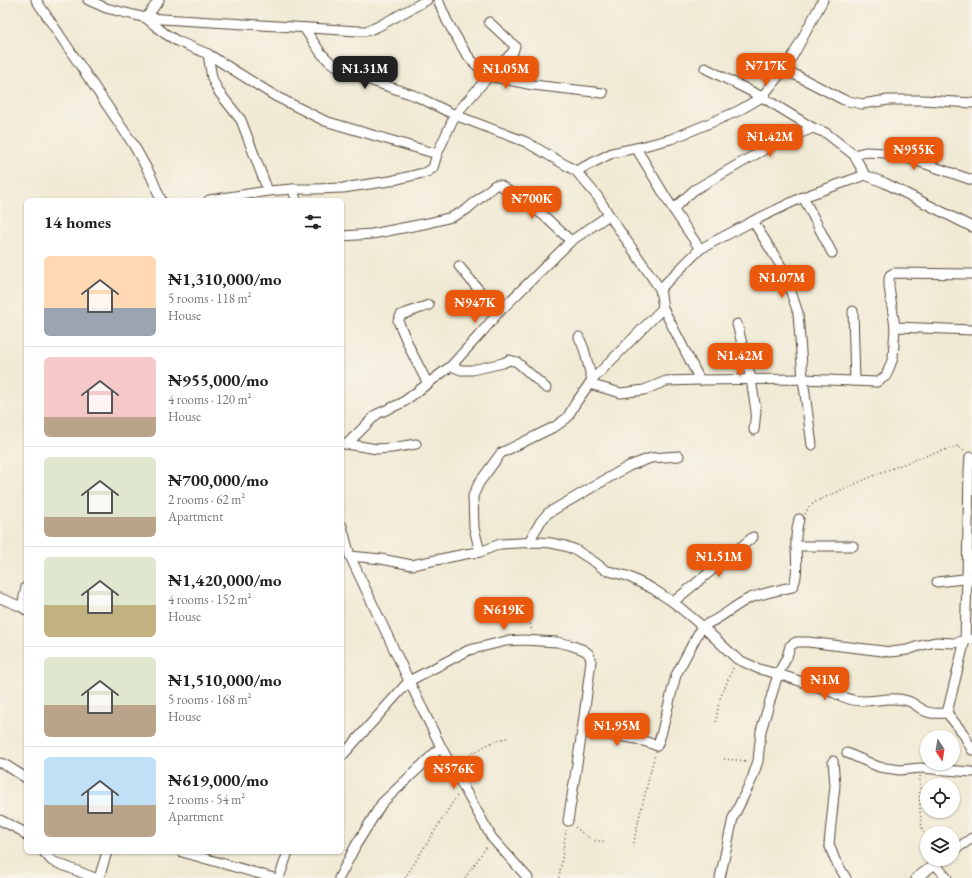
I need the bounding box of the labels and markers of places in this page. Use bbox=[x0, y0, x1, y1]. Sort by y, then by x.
pin: ₦717K bbox=[738, 53, 794, 87]
pin: ₦1.31M bbox=[332, 56, 398, 90]
pin: ₦1.05M bbox=[473, 56, 539, 90]
pin: ₦1.42M bbox=[737, 124, 803, 158]
pin: ₦955K bbox=[886, 137, 942, 171]
pin: ₦700K bbox=[504, 186, 560, 220]
pin: ₦1.07M bbox=[749, 265, 815, 299]
pin: ₦947K bbox=[447, 290, 503, 324]
pin: ₦1.42M bbox=[707, 343, 773, 377]
pin: ₦1.51M bbox=[686, 544, 752, 578]
pin: ₦619K bbox=[476, 597, 532, 631]
pin: ₦1M bbox=[806, 667, 844, 701]
pin: ₦1.95M bbox=[584, 713, 650, 747]
pin: ₦576K bbox=[426, 756, 482, 790]

